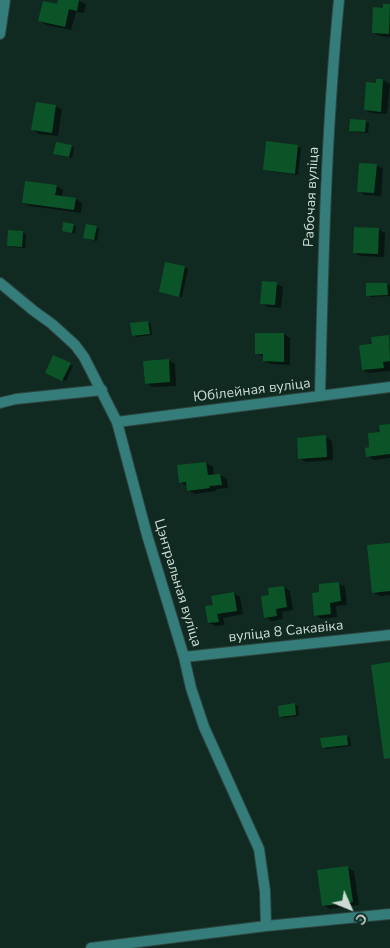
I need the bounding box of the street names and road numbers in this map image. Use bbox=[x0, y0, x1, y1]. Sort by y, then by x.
street label: Рабочая вуліца bbox=[301, 146, 323, 248]
street label: Юбілейная вуліца bbox=[192, 375, 312, 407]
street label: Цэнтральная вуліца bbox=[150, 517, 204, 649]
street label: вуліца 8 Сакавіка bbox=[228, 618, 344, 646]

